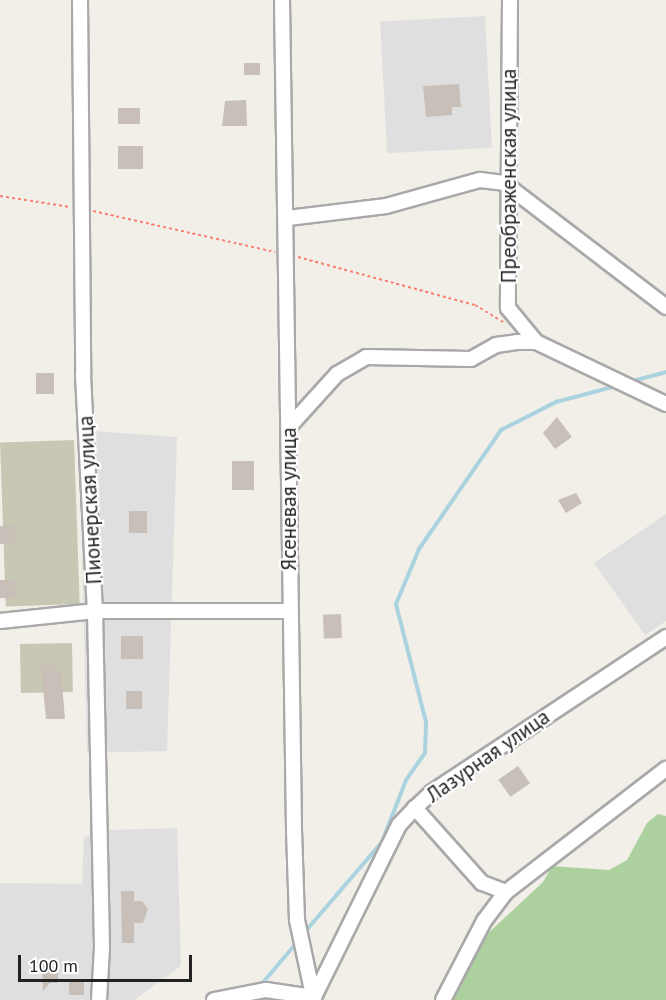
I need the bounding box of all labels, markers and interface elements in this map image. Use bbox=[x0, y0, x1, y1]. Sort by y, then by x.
street label: Преображенская улица bbox=[496, 69, 522, 283]
street label: Пионерская улица bbox=[73, 415, 107, 585]
street label: Ясеневая улица bbox=[276, 427, 302, 571]
street label: Лазурная улица bbox=[422, 704, 554, 808]
scale bar bbox=[21, 943, 195, 981]
text: 100 m bbox=[29, 954, 78, 977]

